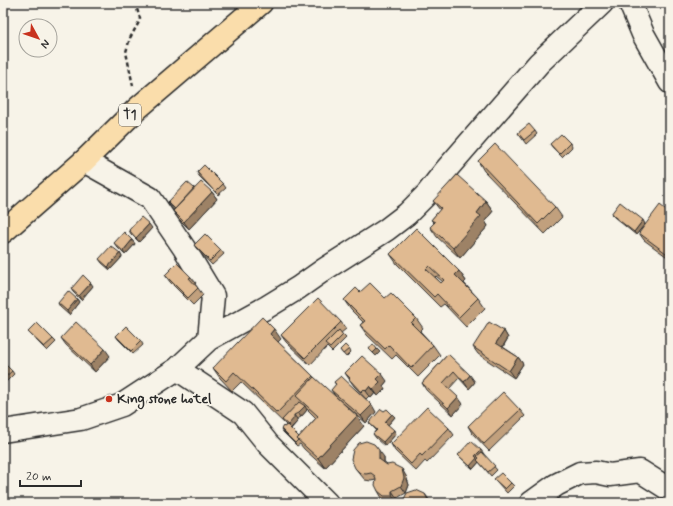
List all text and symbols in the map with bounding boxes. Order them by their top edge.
north arrow [18,18,58,58]
text: N [37,36,53,51]
road number: T1 [119,104,141,126]
place label: King stone hotel [117,390,212,410]
marker: King stone hotel [104,394,114,404]
scale bar [20,462,81,488]
text: 20 m [26,469,52,485]

